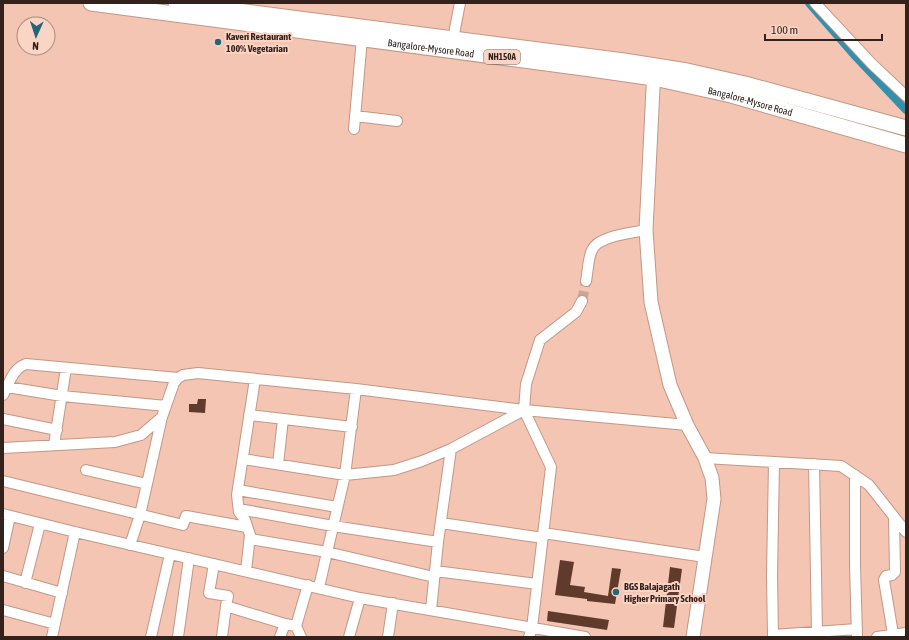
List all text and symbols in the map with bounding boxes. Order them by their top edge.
north arrow [16,16,56,56]
scale bar [765,16,882,42]
text: 100 m [771,23,798,37]
place label: Kaveri Restaurant 100% Vegetarian [226,31,291,54]
marker: Kaveri Restaurant 100% Vegetarian [213,37,223,47]
street label: Bangalore-Mysore Road [387,37,475,60]
text: N [32,40,39,52]
road number: NH150A [484,50,520,64]
street label: Bangalore-Mysore Road [707,85,794,118]
place label: BGS Balajagath Higher Primary School [624,581,706,604]
marker: BGS Balajagath Higher Primary School [611,587,621,597]

